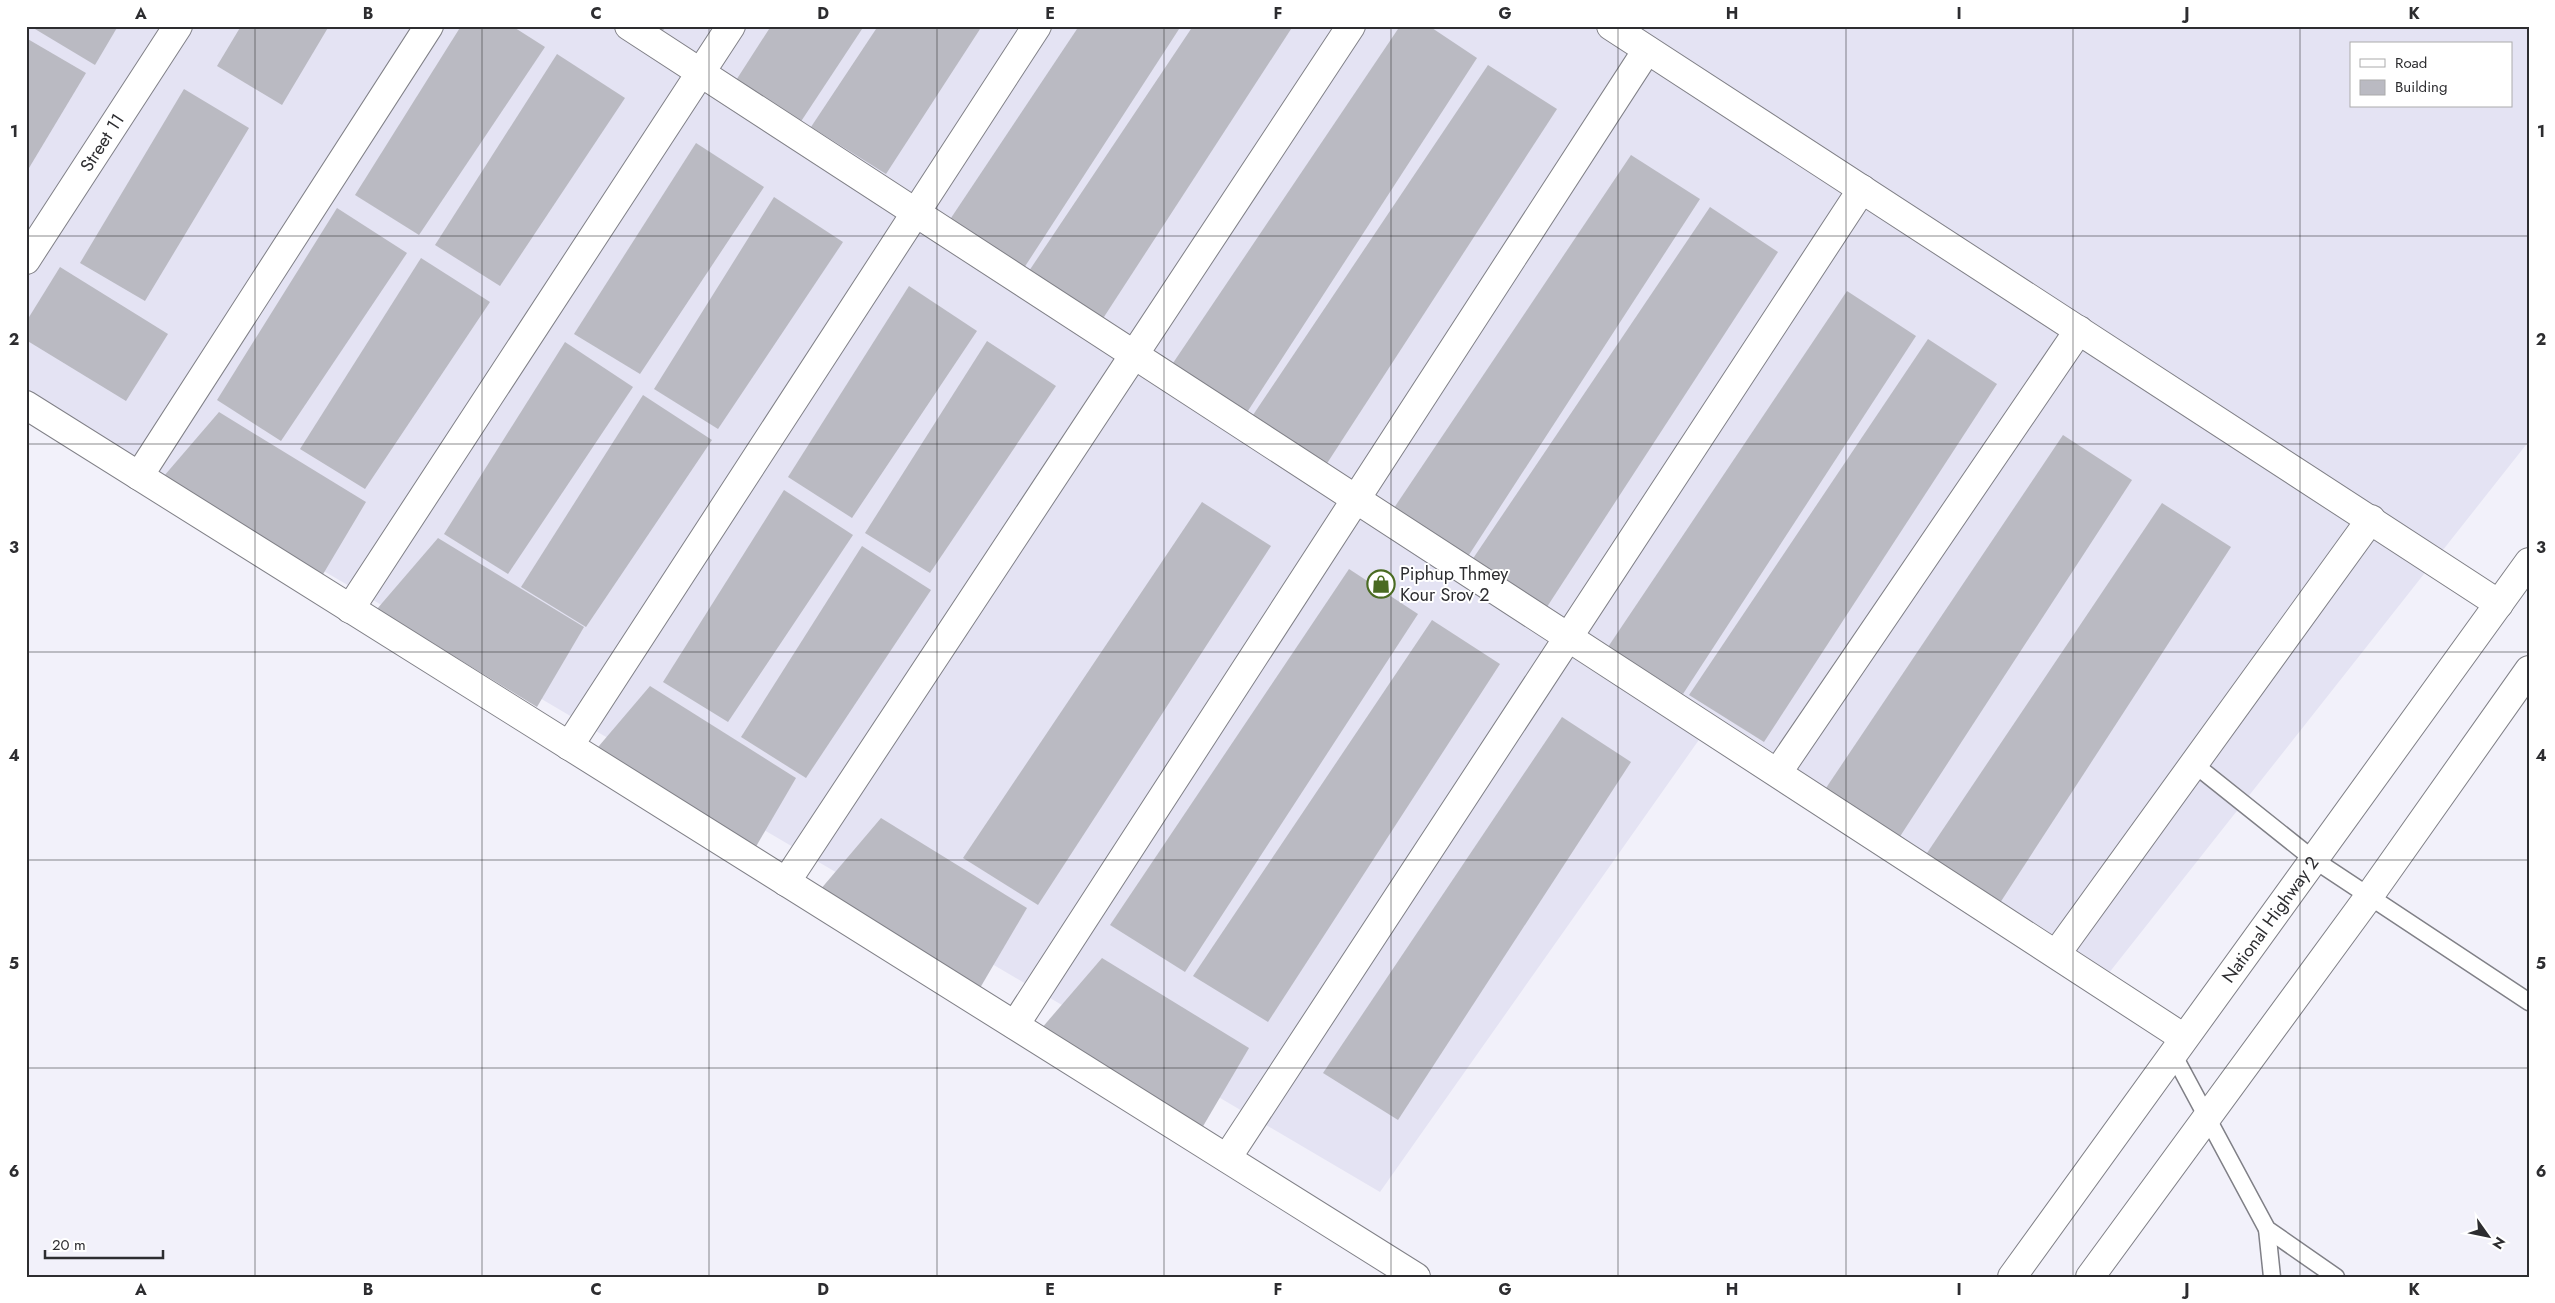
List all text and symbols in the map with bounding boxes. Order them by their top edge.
text: A [134,2,147,25]
text: B [363,2,373,25]
text: C [590,2,602,25]
text: D [817,2,829,25]
text: E [1045,2,1055,25]
text: F [1274,2,1282,25]
text: G [1498,2,1512,25]
text: H [1726,2,1738,25]
text: I [1956,2,1962,25]
text: J [2181,2,2190,25]
text: K [2408,2,2420,25]
legend [2350,42,2512,108]
text: Road [2395,52,2427,74]
text: Building [2395,76,2447,98]
street label: Street 11 [74,108,131,177]
text: 1 [10,120,18,143]
text: 1 [2537,120,2545,143]
text: 2 [9,328,19,351]
text: 2 [2536,328,2546,351]
text: 3 [9,536,19,559]
text: 3 [2536,536,2546,559]
place label: Piphup Thmey Kour Srov 2 [1400,561,1508,608]
shop icon: Piphup Thmey Kour Srov 2 [1366,569,1396,599]
text: 4 [8,744,20,767]
text: 4 [2535,744,2547,767]
street label: National Highway 2 [2216,851,2325,988]
text: 5 [9,952,19,975]
text: 5 [2536,952,2546,975]
text: 6 [9,1160,19,1183]
text: 6 [2536,1160,2546,1183]
north arrow [2462,1210,2512,1260]
scale bar [45,1228,162,1260]
text: N [2487,1233,2510,1253]
text: 20 m [52,1234,86,1256]
text: A [134,1278,147,1301]
text: B [363,1278,373,1301]
text: C [590,1278,602,1301]
text: D [817,1278,829,1301]
text: E [1045,1278,1055,1301]
text: F [1274,1278,1282,1301]
text: G [1498,1278,1512,1301]
text: H [1726,1278,1738,1301]
text: I [1956,1278,1962,1301]
text: J [2181,1278,2190,1301]
text: K [2408,1278,2420,1301]

